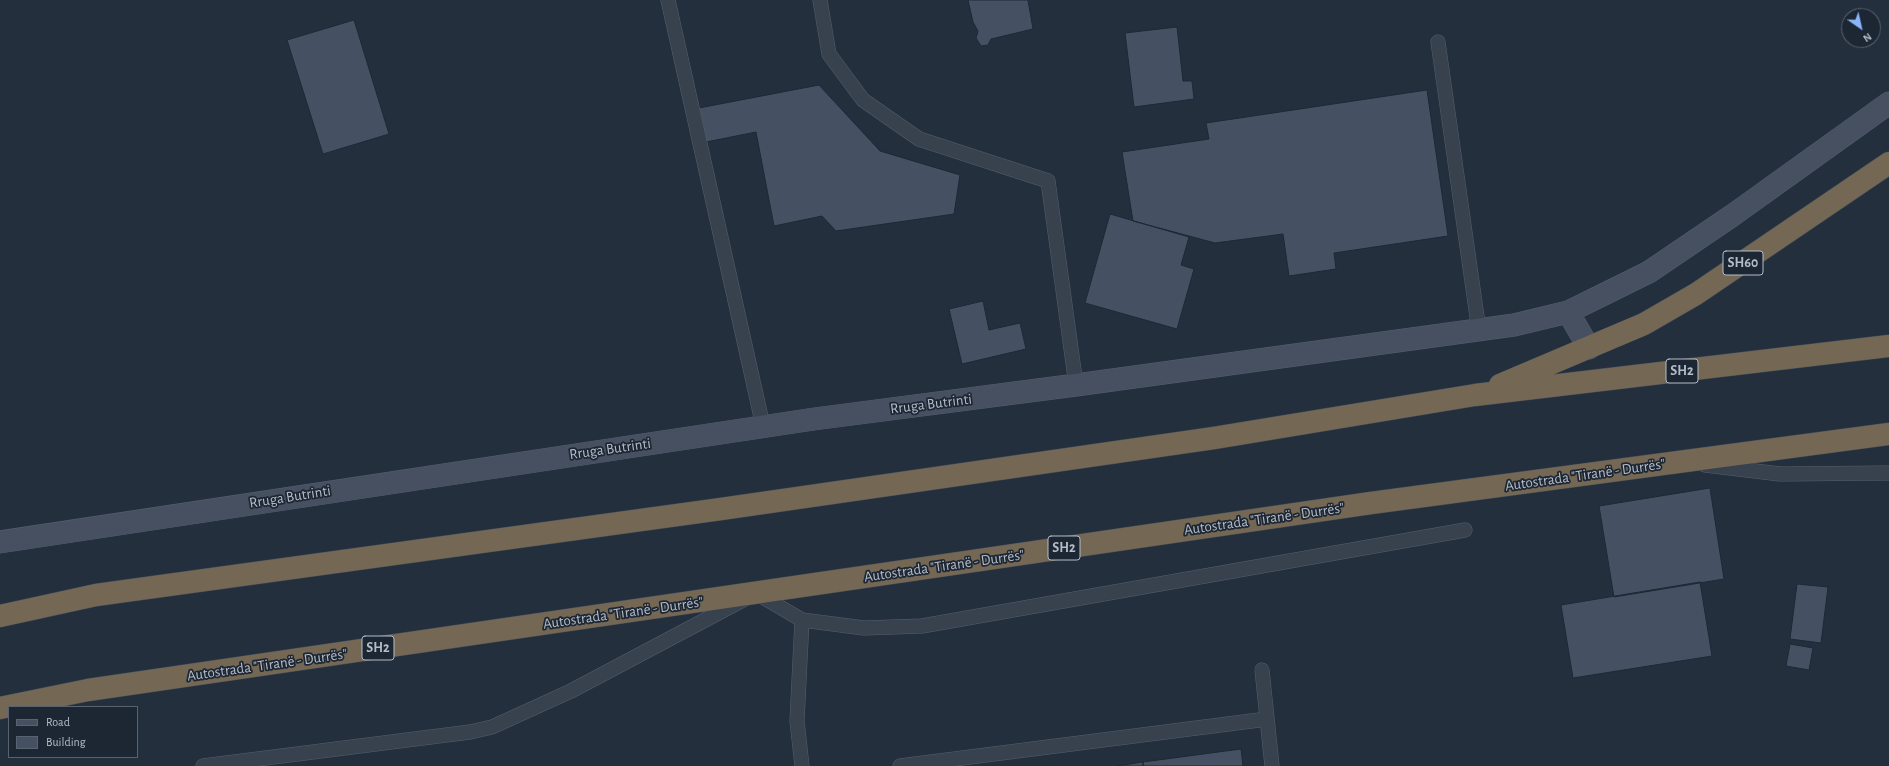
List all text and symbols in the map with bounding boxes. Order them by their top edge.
north arrow [1841,8,1881,48]
text: N [1861,31,1874,44]
road number: SH60 [1723,251,1763,275]
road number: SH2 [1666,359,1698,383]
street label: Rruga Butrinti [889,390,973,418]
street label: Rruga Butrinti [568,434,652,464]
street label: Autostrada "Tiranë - Durrës" [1504,455,1666,495]
street label: Rruga Butrinti [248,482,332,512]
street label: Autostrada "Tiranë - Durrës" [1183,499,1345,539]
road number: SH2 [1048,536,1080,560]
street label: Autostrada "Tiranë - Durrës" [863,546,1025,586]
street label: Autostrada "Tiranë - Durrës" [542,593,704,633]
road number: SH2 [362,636,394,660]
street label: Autostrada "Tiranë - Durrës" [186,645,348,685]
legend [8,706,138,758]
text: Road [46,716,70,728]
text: Building [46,736,86,748]

